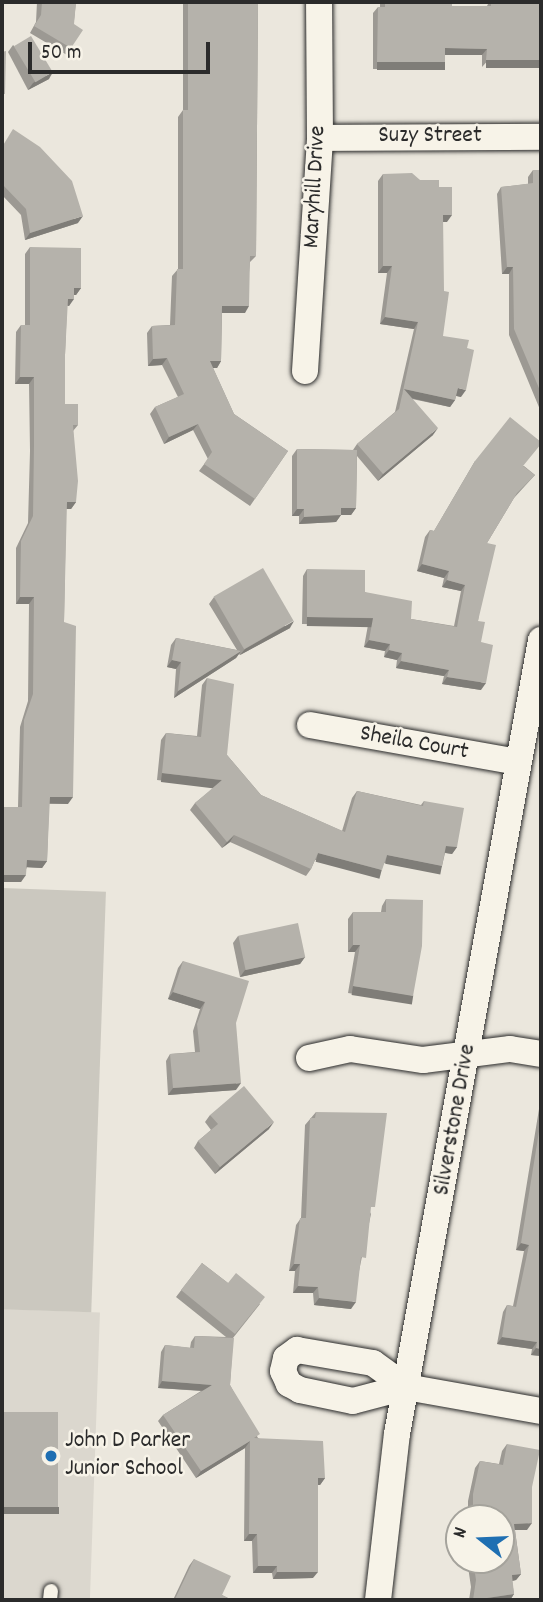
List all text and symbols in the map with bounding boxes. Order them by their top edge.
scale bar [32,28,214,72]
text: 50 m [41,39,81,69]
street label: Suzy Street [378,123,482,151]
street label: Maryhill Drive [298,125,334,249]
street label: Sheila Court [358,720,470,768]
street label: Silverstone Drive [429,1042,483,1198]
place label: John D Parker Junior School [65,1428,190,1484]
marker: John D Parker Junior School [43,1448,59,1464]
north arrow [445,1504,515,1574]
text: N [447,1524,476,1542]

